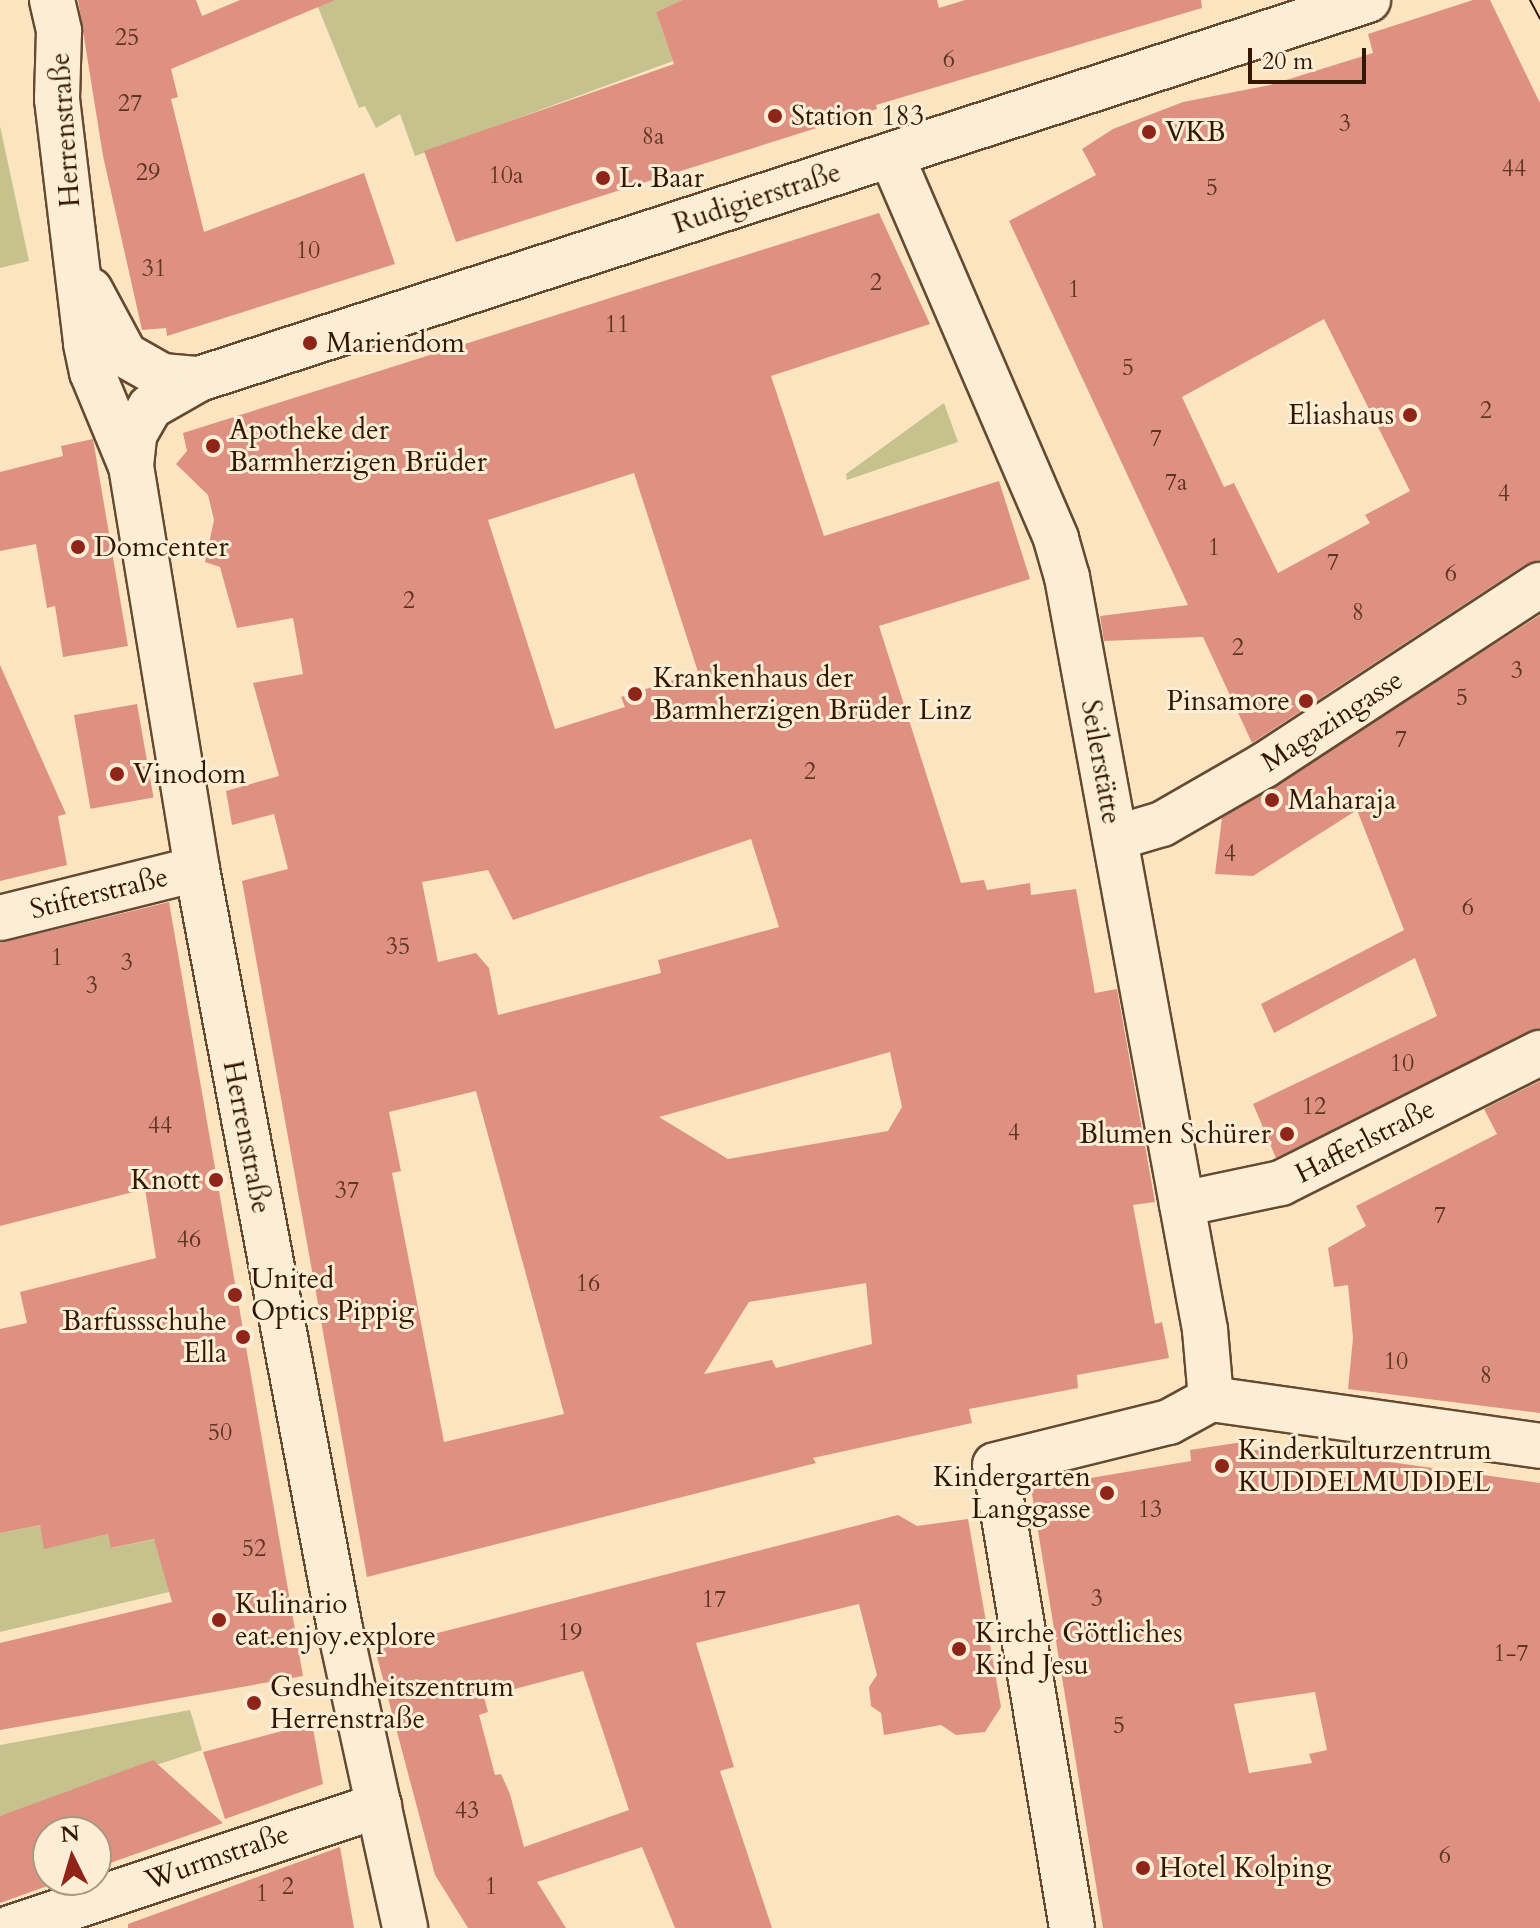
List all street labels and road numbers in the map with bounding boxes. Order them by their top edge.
street label: Herrenstraße [43,51,87,209]
street label: Rudigierstraße [669,155,845,241]
street label: Magazingasse [1255,663,1409,779]
street label: Seilerstätte [1074,697,1128,827]
street label: Stifterstraße [27,860,171,926]
street label: Herrenstraße [216,1058,278,1216]
street label: Hafferlstraße [1290,1091,1440,1191]
street label: Wurmstraße [141,1817,293,1897]

